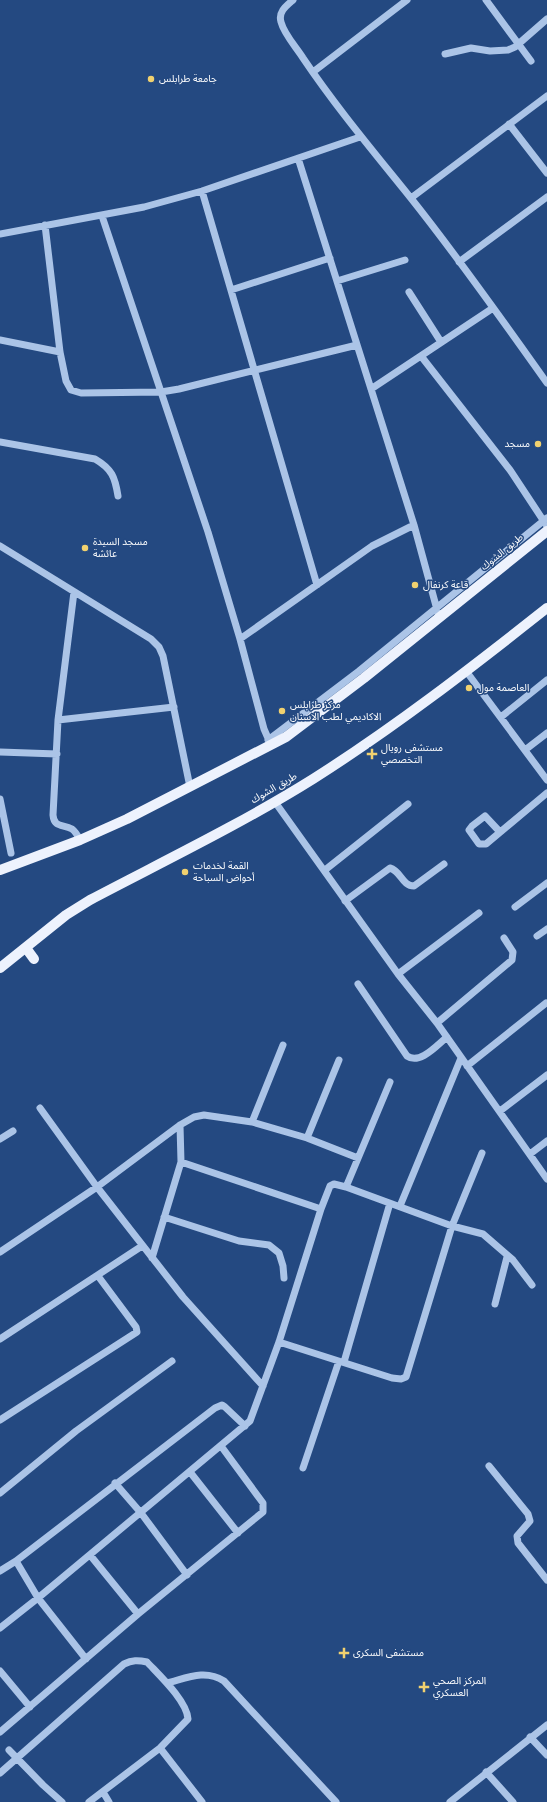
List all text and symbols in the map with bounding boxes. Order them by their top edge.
place label: جامعة طرابلس [159,73,217,85]
marker: جامعة طرابلس [146,74,156,84]
place label: مسجد [505,438,530,450]
marker: مسجد [533,439,543,449]
street label: طريق الشوك [478,531,526,573]
place label: مسجد السيدة عائشة [93,536,148,560]
marker: مسجد السيدة عائشة [80,543,90,553]
place label: قاعة كرنفال [423,579,469,591]
marker: قاعة كرنفال [410,580,420,590]
place label: العاصمة مول [477,682,529,694]
marker: العاصمة مول [464,683,474,693]
place label: مركز طرابلس الاكاديمي لطب الاسنان [290,699,381,724]
marker: مركز طرابلس الاكاديمي لطب الاسنان [277,706,287,716]
place label: مستشفى رويال التخصصي [381,742,443,767]
marker: مستشفى رويال التخصصي [366,748,378,760]
street label: طريق الشوك [249,770,299,806]
place label: القمة لخدمات أحواض السباحة [193,860,255,884]
marker: القمة لخدمات أحواض السباحة [180,867,190,877]
marker: مستشفى السكرى [338,1647,350,1659]
place label: مستشفى السكرى [353,1647,424,1659]
place label: المركز الصحي العسكري [433,1675,486,1700]
marker: المركز الصحي العسكري [418,1681,430,1693]

